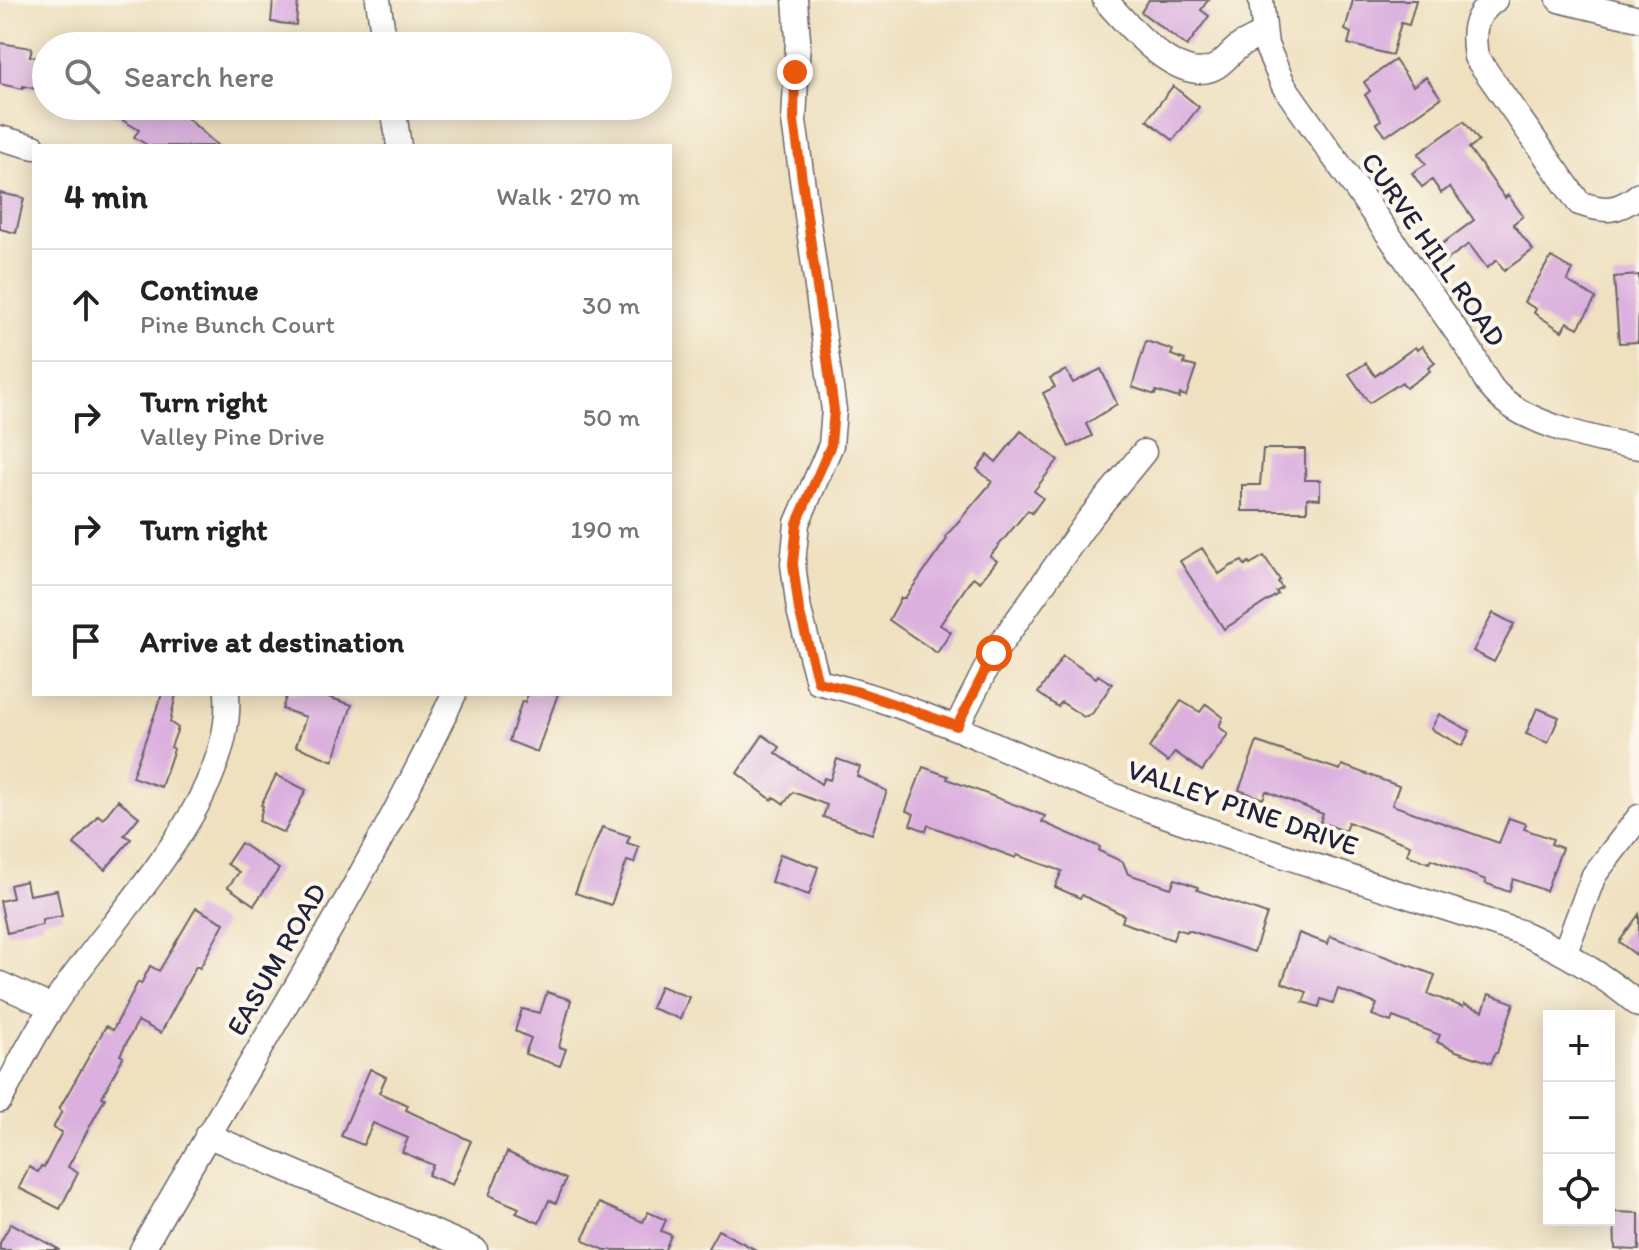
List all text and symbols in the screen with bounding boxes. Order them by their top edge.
search box [32,32,672,120]
icon: search [60,54,104,98]
route end [777,54,813,90]
text: Search here [124,58,274,95]
street label: CURVE HILL ROAD [1354,145,1514,353]
text: 4 min [64,176,148,217]
text: Walk · 270 m [496,180,640,212]
text: Continue [140,271,259,308]
icon: ahead [64,283,108,327]
text: 30 m [582,289,640,321]
text: Pine Bunch Court [140,308,335,340]
text: Turn right [140,383,268,420]
icon: right [64,395,108,439]
text: 50 m [583,401,640,433]
text: Valley Pine Drive [140,420,325,452]
icon: right [64,507,108,551]
text: Turn right [140,511,268,548]
text: 190 m [571,513,640,545]
icon: arrive [64,619,108,663]
text: Arrive at destination [140,623,404,660]
route start [976,635,1012,671]
street label: VALLEY PINE DRIVE [1123,752,1363,862]
street label: EASUM ROAD [219,877,333,1041]
map controls [1543,1010,1615,1226]
button: + [1543,1010,1615,1082]
button: − [1543,1082,1615,1154]
button: locate [1543,1154,1615,1226]

